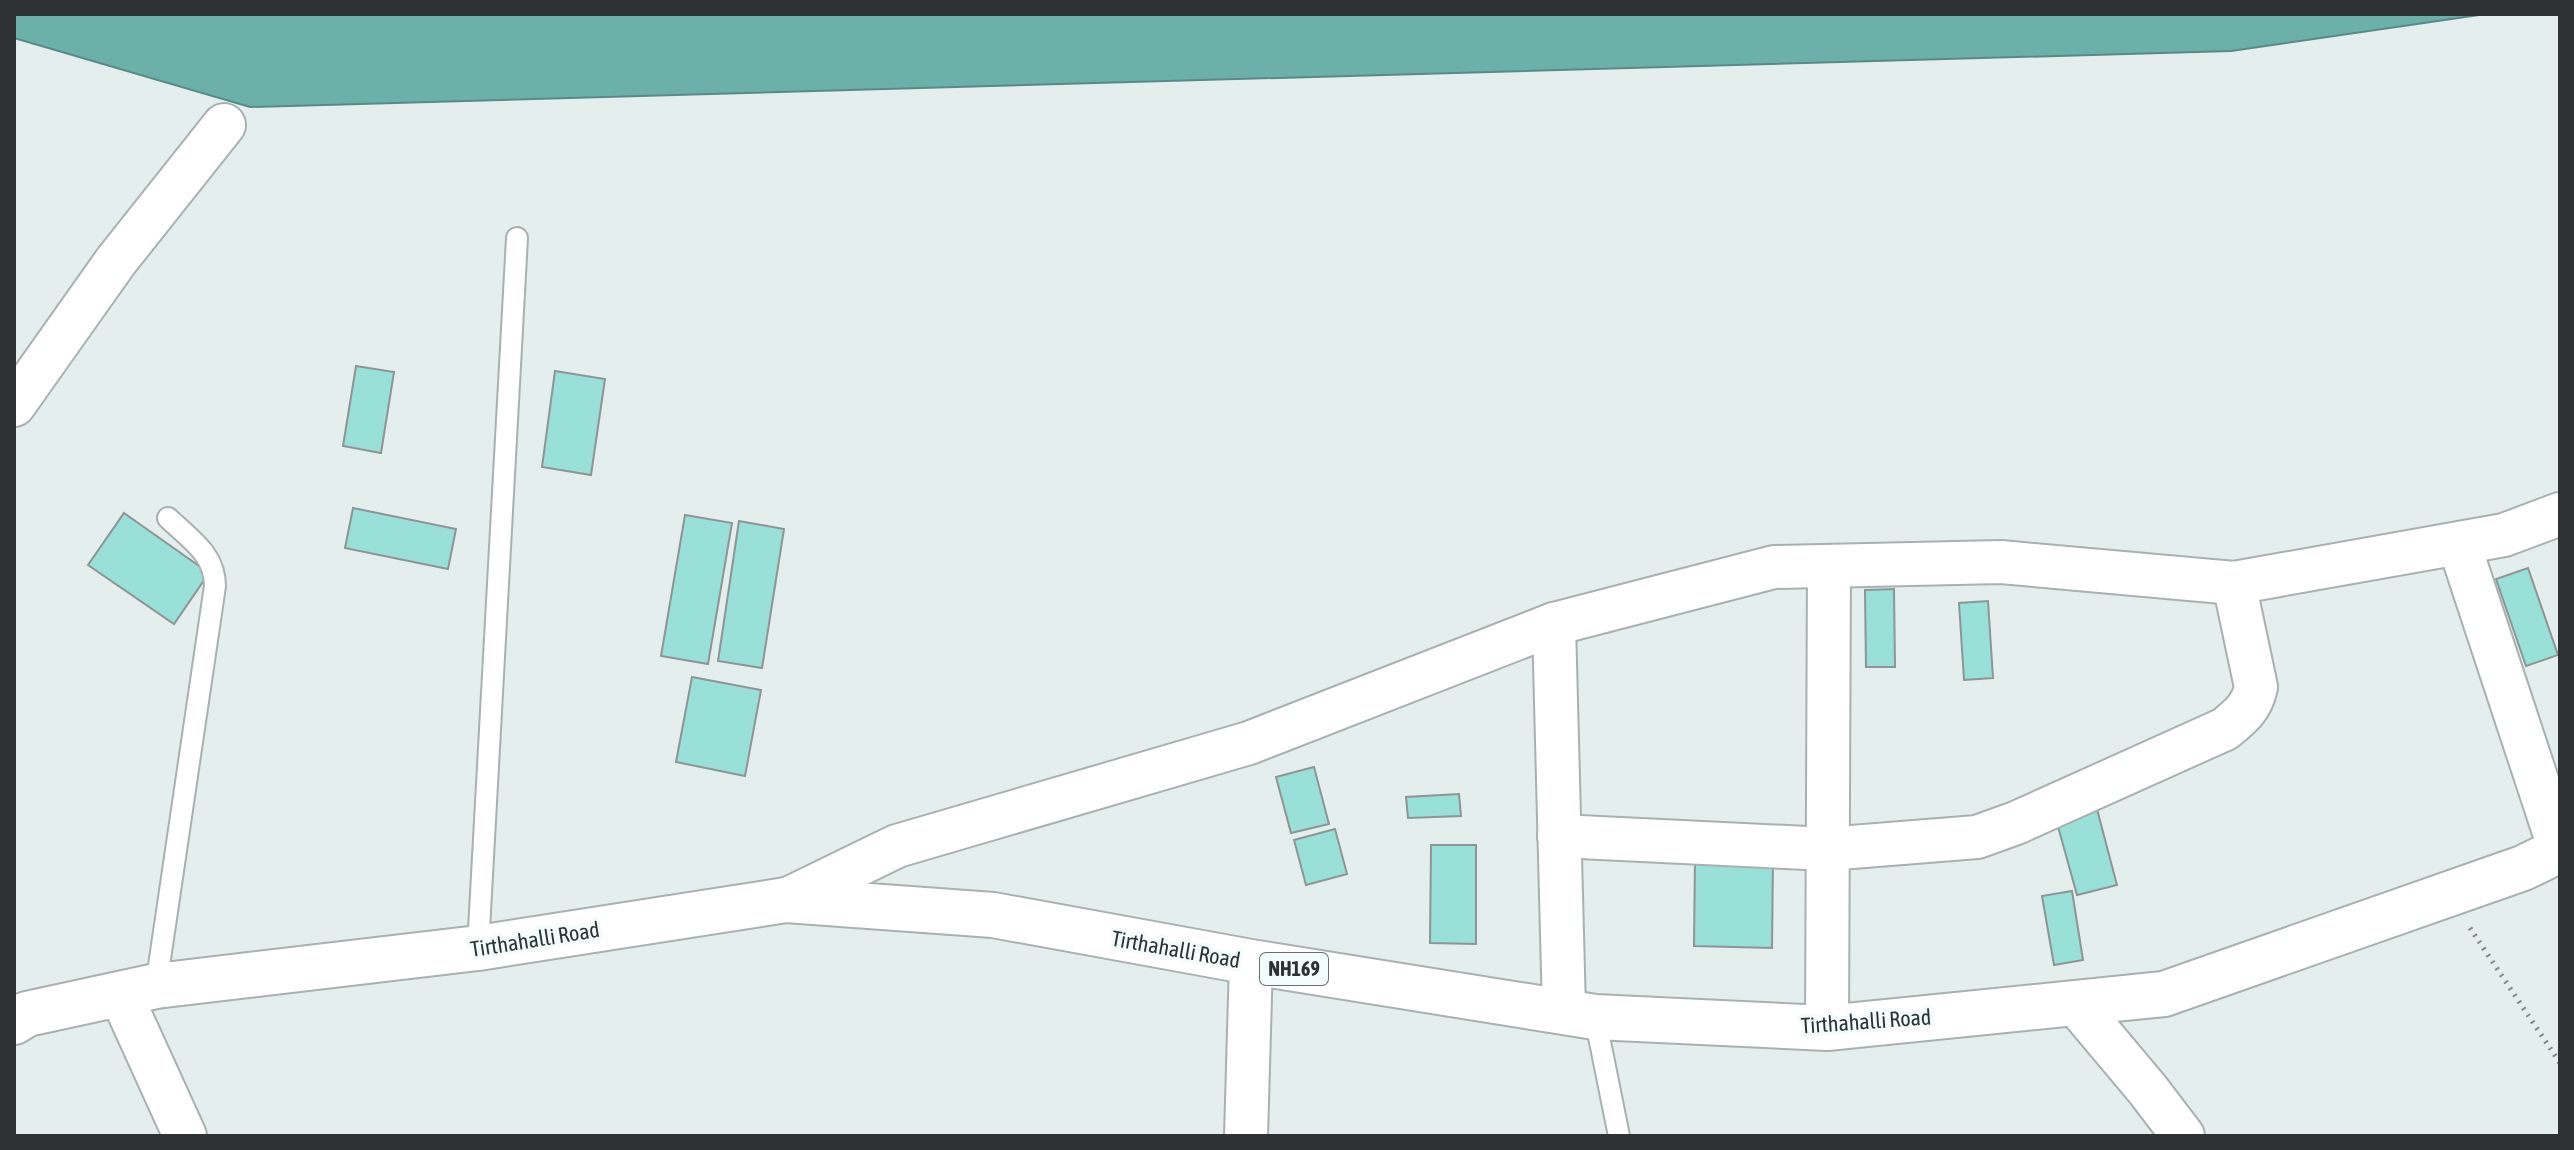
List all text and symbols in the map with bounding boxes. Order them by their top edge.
street label: Tirthahalli Road [469,916,601,962]
street label: Tirthahalli Road [1110,925,1242,973]
road number: NH169 [1260,953,1328,985]
street label: Tirthahalli Road [1800,1003,1932,1039]

